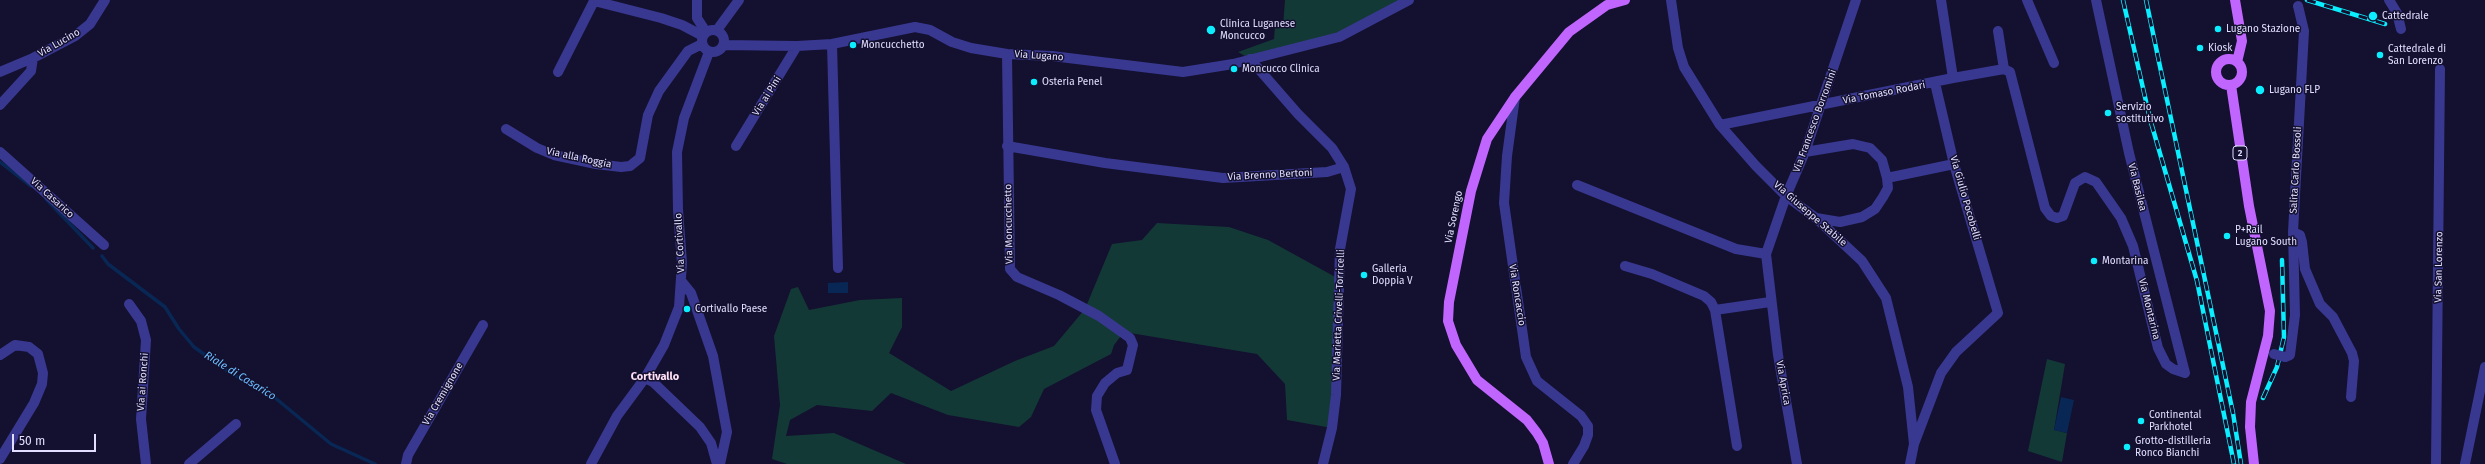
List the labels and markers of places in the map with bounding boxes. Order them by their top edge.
marker: Cattedrale [2367,10,2379,22]
place label: Cattedrale [2382,10,2429,22]
place label: Clinica Luganese Moncucco [1220,18,1295,42]
place label: Lugano Stazione [2226,23,2300,35]
marker: Clinica Luganese Moncucco [1205,24,1217,36]
marker: Lugano Stazione [2213,24,2223,34]
place label: Moncucchetto [861,39,925,51]
marker: Moncucchetto [848,40,858,50]
place label: Kiosk [2208,42,2232,54]
marker: Kiosk [2195,43,2205,53]
place label: Cattedrale di San Lorenzo [2388,43,2446,66]
marker: Cattedrale di San Lorenzo [2375,50,2385,60]
place label: Moncucco Clinica [1242,63,1320,75]
marker: Moncucco Clinica [1229,64,1239,74]
place label: Osteria Penel [1042,76,1102,88]
marker: Osteria Penel [1029,77,1039,87]
marker: Lugano FLP [2254,84,2266,96]
place label: Lugano FLP [2269,84,2320,96]
place label: Servizio sostitutivo [2116,101,2164,124]
marker: Servizio sostitutivo [2103,108,2113,118]
place label: P+Rail Lugano South [2235,224,2297,248]
marker: P+Rail Lugano South [2222,231,2232,241]
place label: Montarina [2102,255,2148,267]
marker: Montarina [2089,256,2099,266]
place label: Galleria Doppia V [1372,263,1413,286]
marker: Galleria Doppia V [1359,270,1369,280]
place label: Cortivallo Paese [695,303,767,315]
marker: Cortivallo Paese [682,304,692,314]
place label: Continental Parkhotel [2149,409,2202,432]
marker: Continental Parkhotel [2136,416,2146,426]
place label: Grotto-distilleria Ronco Bianchi [2135,435,2211,458]
marker: Grotto-distilleria Ronco Bianchi [2122,442,2132,452]

